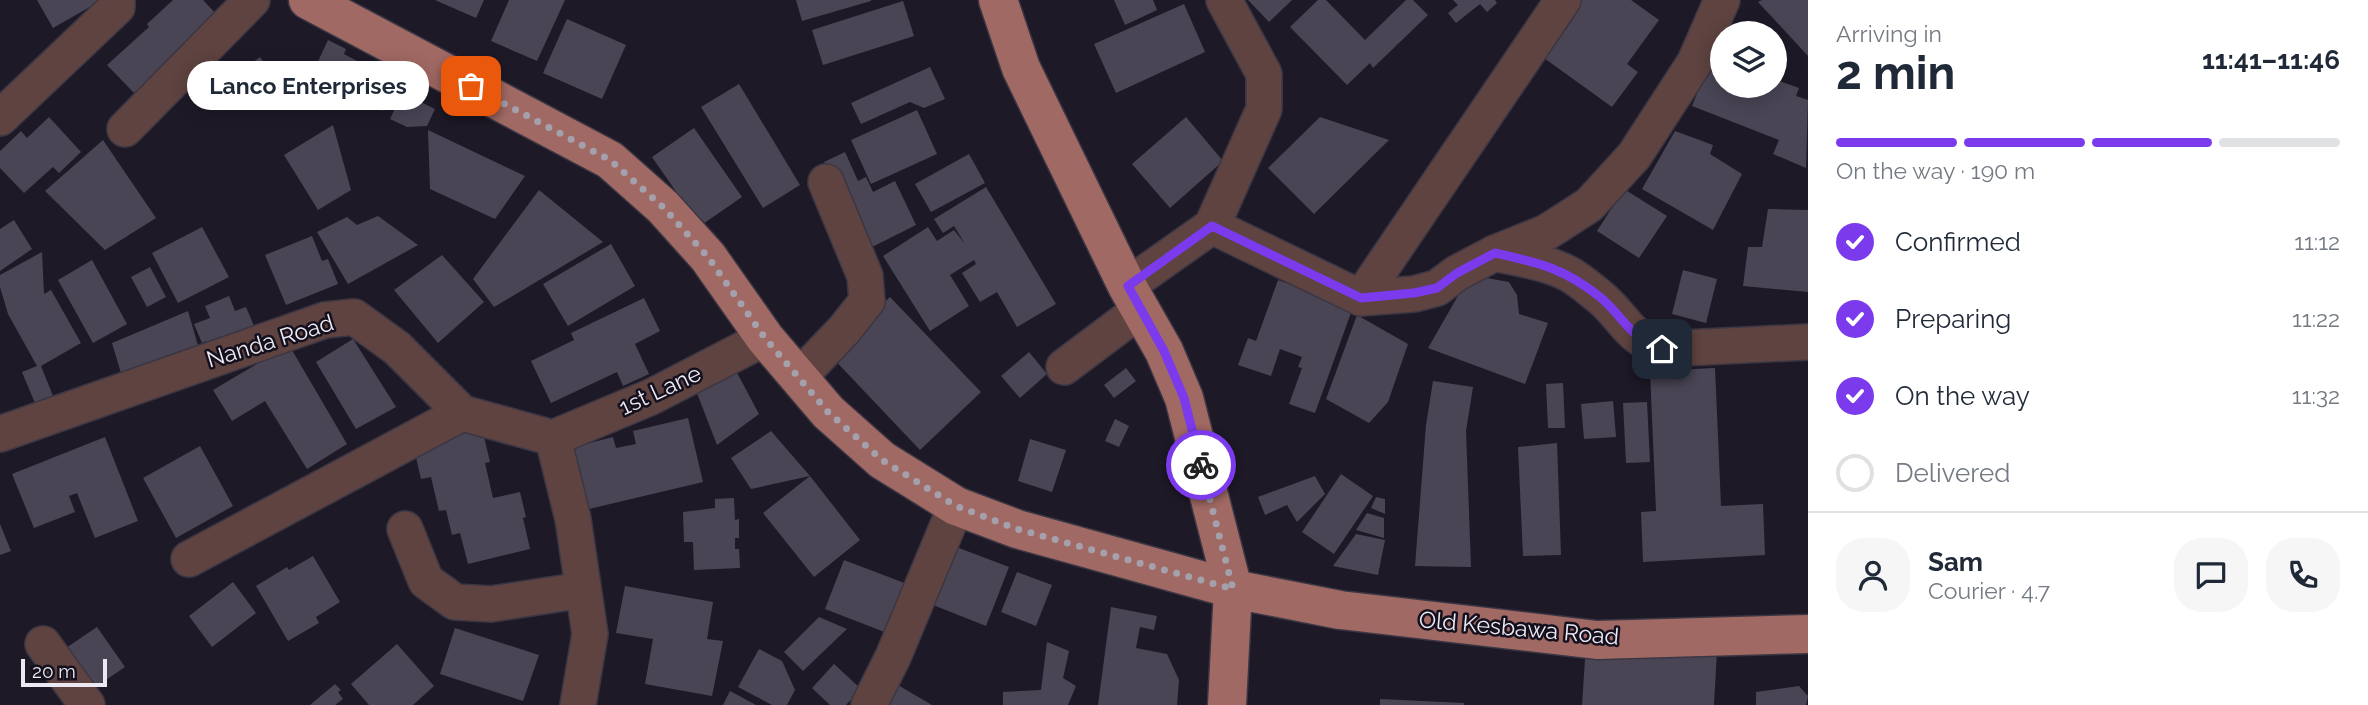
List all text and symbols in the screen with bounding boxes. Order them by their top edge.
text: Arriving in [1836,20,1942,47]
map controls [1710,21,1787,98]
button: layers [1710,21,1787,98]
text: 11:41–11:46 [2202,45,2340,75]
text: 2 min [1836,46,1955,100]
pin [441,56,501,116]
callout: Lanco Enterprises [188,62,429,110]
icon: bag [452,67,490,105]
text: Lanco Enterprises [209,72,407,99]
text: On the way · 190 m [1836,157,2035,184]
icon: check [1836,223,1874,261]
text: Confirmed [1895,227,2021,257]
text: 11:12 [2294,228,2340,255]
icon: check [1836,300,1874,338]
text: Preparing [1895,304,2011,334]
text: 11:22 [2292,305,2340,332]
street label: Nanda Road [203,308,337,373]
pin [1632,319,1692,379]
icon: home [1643,330,1681,368]
street label: 1st Lane [614,359,705,420]
icon: check [1836,377,1874,415]
text: On the way [1895,381,2030,411]
text: 11:32 [2292,382,2340,409]
courier [1166,430,1236,500]
icon: bike [1182,446,1220,484]
text: Delivered [1895,458,2010,488]
button: person [1836,538,1910,612]
button: chat [2174,538,2248,612]
button: phone [2266,538,2340,612]
text: Sam [1928,547,1983,577]
text: Courier · 4.7 [1928,577,2050,604]
street label: Old Kesbawa Road [1418,605,1620,650]
scale bar [21,656,107,688]
text: 20 m [32,660,76,682]

